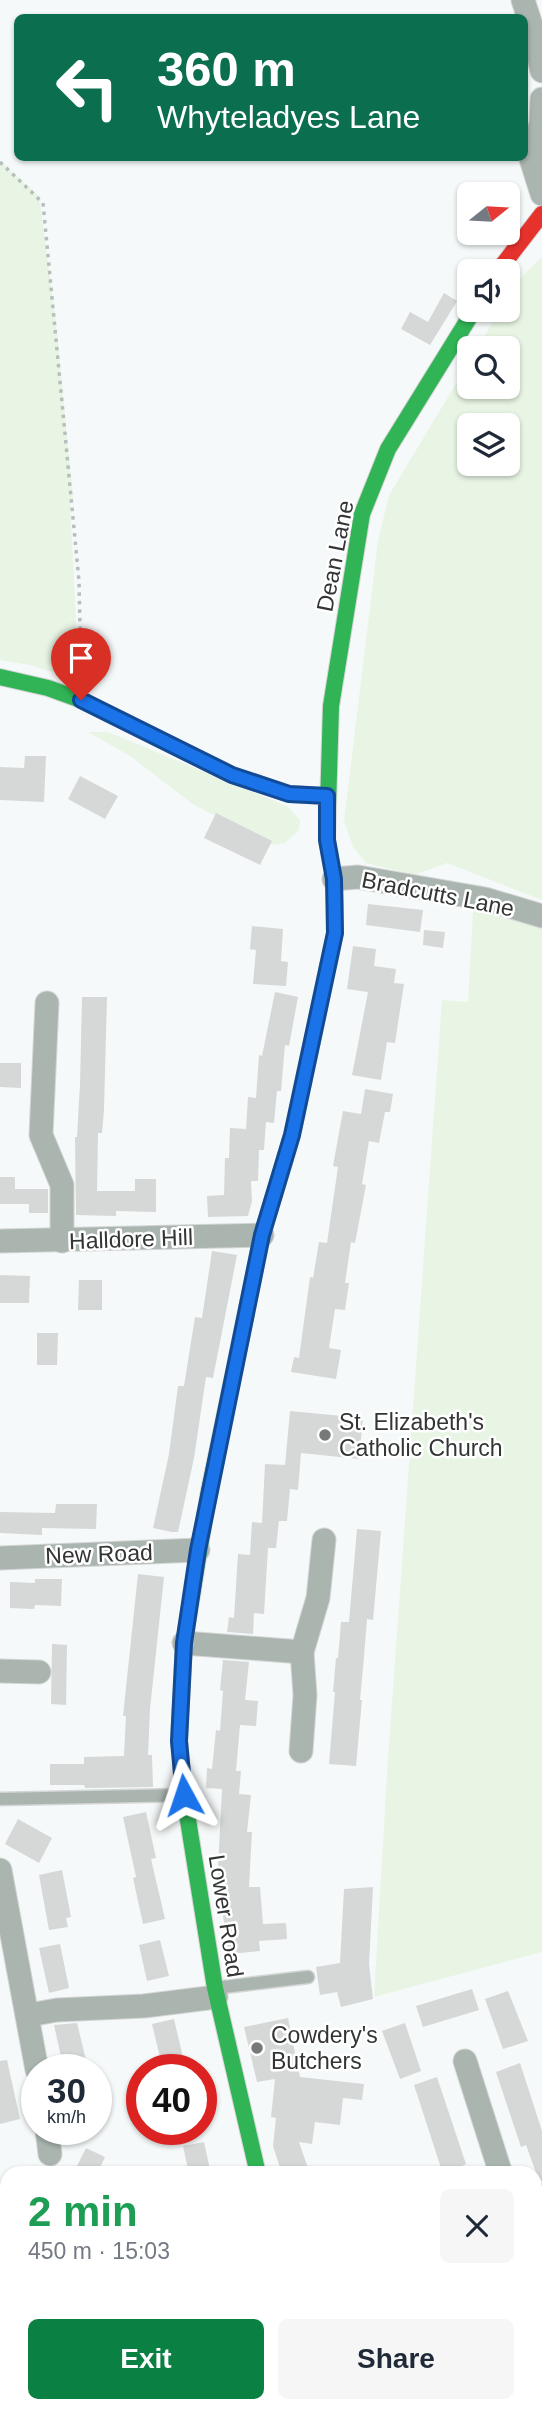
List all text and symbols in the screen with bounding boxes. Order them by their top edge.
icon: left [42,42,133,133]
text: 360 m [157,42,296,96]
text: Whyteladyes Lane [157,99,420,135]
north arrow [457,182,520,245]
map controls [457,182,520,476]
button: sound [457,259,520,322]
button: search [457,336,520,399]
button: layers [457,413,520,476]
street label: Dean Lane [312,498,358,614]
pin [51,628,111,700]
icon: arrive [62,639,100,677]
street label: Bradcutts Lane [360,866,516,922]
street label: Halldore Hill [69,1224,193,1254]
place label: St. Elizabeth's Catholic Church [339,1409,503,1461]
marker: St. Elizabeth's Catholic Church [317,1427,333,1443]
street label: New Road [45,1539,153,1569]
position arrow [147,1758,221,1832]
street label: Lower Road [203,1853,249,1979]
place label: Cowdery's Butchers [271,2022,378,2074]
marker: Cowdery's Butchers [249,2040,265,2056]
speed limit sign: 40 [126,2054,217,2145]
text: 30 [47,2071,86,2110]
text: km/h [47,2107,86,2127]
text: 2 min [28,2188,138,2235]
button: close [440,2189,514,2263]
text: 450 m · 15:03 [28,2238,170,2264]
button: Exit [28,2319,264,2399]
button: Share [278,2319,514,2399]

